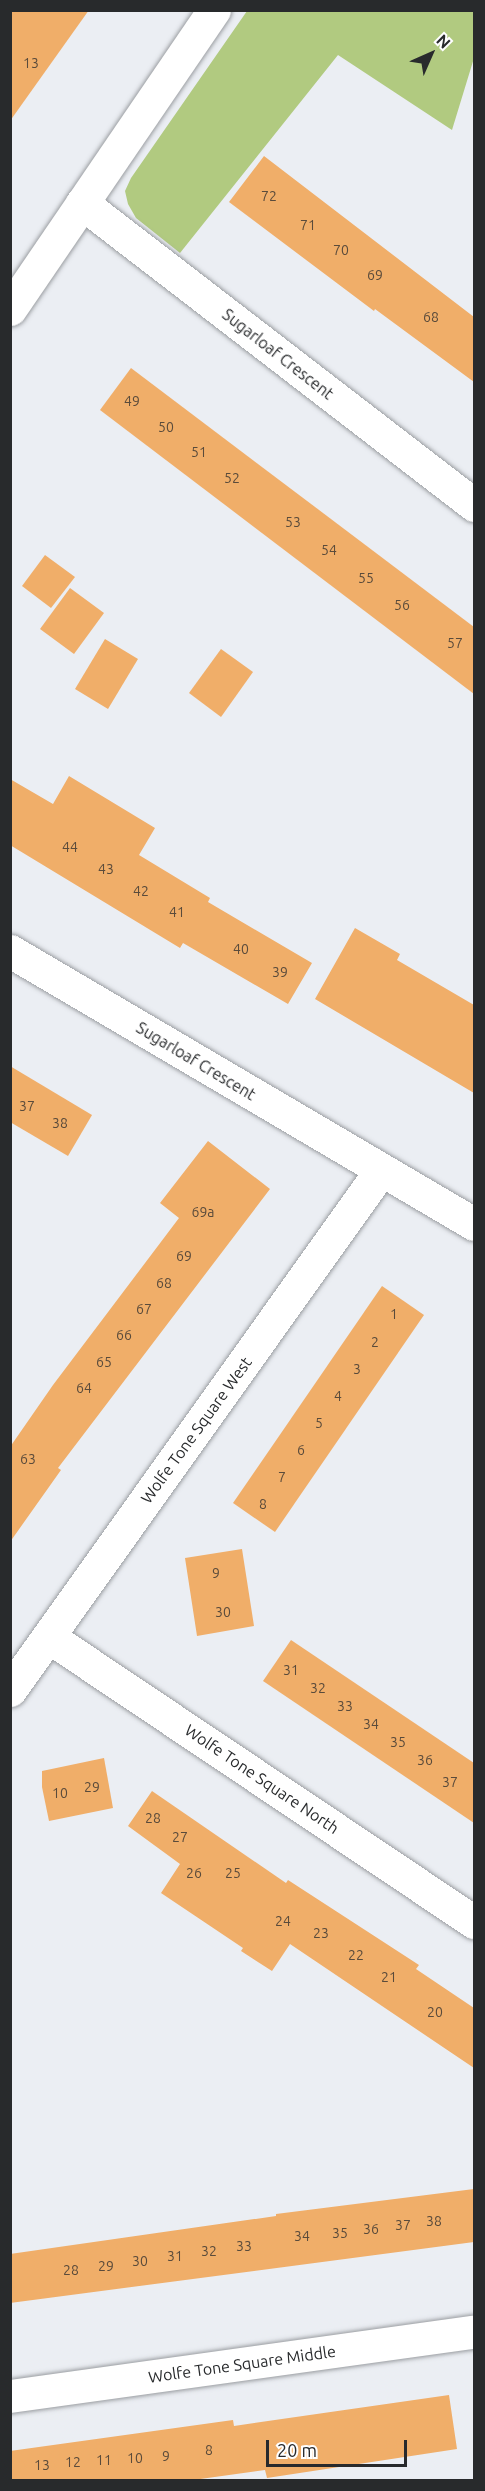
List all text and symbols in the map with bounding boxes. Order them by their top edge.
north arrow [401,24,461,84]
text: N [433,31,454,52]
house number: 13 [23,55,39,71]
house number: 72 [261,188,277,204]
house number: 71 [300,217,316,233]
house number: 70 [333,242,349,258]
house number: 69 [367,267,383,283]
street label: Sugarloaf Crescent [219,305,337,403]
house number: 68 [423,309,439,325]
house number: 49 [124,393,140,409]
house number: 50 [158,419,174,435]
house number: 51 [191,444,207,460]
house number: 52 [224,470,240,486]
house number: 53 [285,514,301,530]
house number: 54 [321,542,337,558]
house number: 55 [358,570,374,586]
house number: 56 [394,597,410,613]
house number: 57 [447,635,463,651]
house number: 44 [62,839,78,855]
house number: 43 [98,861,114,877]
house number: 42 [133,883,149,899]
house number: 41 [169,904,185,920]
house number: 40 [233,941,249,957]
house number: 39 [272,964,288,980]
street label: Sugarloaf Crescent [133,1018,259,1104]
house number: 37 [19,1098,35,1114]
house number: 38 [52,1115,68,1131]
house number: 69a [192,1204,214,1220]
house number: 69 [176,1248,192,1264]
house number: 68 [156,1275,172,1291]
house number: 67 [136,1301,152,1317]
house number: 1 [390,1306,398,1322]
house number: 66 [116,1327,132,1343]
house number: 2 [371,1334,379,1350]
street label: Wolfe Tone Square West [136,1353,256,1507]
house number: 65 [96,1354,112,1370]
house number: 3 [353,1361,361,1377]
house number: 64 [76,1380,92,1396]
house number: 4 [334,1388,342,1404]
house number: 5 [315,1415,323,1431]
house number: 6 [297,1442,305,1458]
house number: 63 [20,1451,36,1467]
house number: 7 [278,1469,286,1485]
house number: 8 [259,1496,267,1512]
house number: 9 [212,1565,220,1581]
house number: 30 [215,1604,231,1620]
house number: 31 [283,1662,299,1678]
house number: 32 [310,1680,326,1696]
house number: 33 [337,1698,353,1714]
house number: 34 [363,1716,379,1732]
street label: Wolfe Tone Square North [181,1720,343,1838]
house number: 35 [390,1734,406,1750]
house number: 36 [417,1752,433,1768]
house number: 37 [442,1774,458,1790]
house number: 29 [84,1779,100,1795]
house number: 10 [52,1785,68,1801]
house number: 28 [145,1810,161,1826]
house number: 27 [172,1829,188,1845]
house number: 26 [186,1865,202,1881]
house number: 25 [225,1865,241,1881]
house number: 24 [275,1913,291,1929]
house number: 23 [313,1925,329,1941]
house number: 22 [348,1947,364,1963]
house number: 21 [381,1969,397,1985]
house number: 20 [427,2004,443,2020]
house number: 38 [426,2213,442,2229]
house number: 37 [395,2217,411,2233]
house number: 36 [363,2221,379,2237]
house number: 35 [332,2225,348,2241]
house number: 34 [294,2228,310,2244]
house number: 33 [236,2238,252,2254]
house number: 32 [201,2243,217,2259]
house number: 31 [167,2248,183,2264]
house number: 30 [132,2253,148,2269]
house number: 29 [98,2258,114,2274]
house number: 28 [63,2262,79,2278]
street label: Wolfe Tone Square Middle [147,2341,337,2387]
scale bar [269,2428,410,2466]
text: 20 m [277,2440,317,2460]
house number: 8 [205,2442,213,2458]
house number: 9 [162,2448,170,2464]
house number: 10 [127,2450,143,2466]
house number: 11 [96,2452,112,2468]
house number: 12 [65,2454,81,2470]
house number: 13 [34,2457,50,2473]

